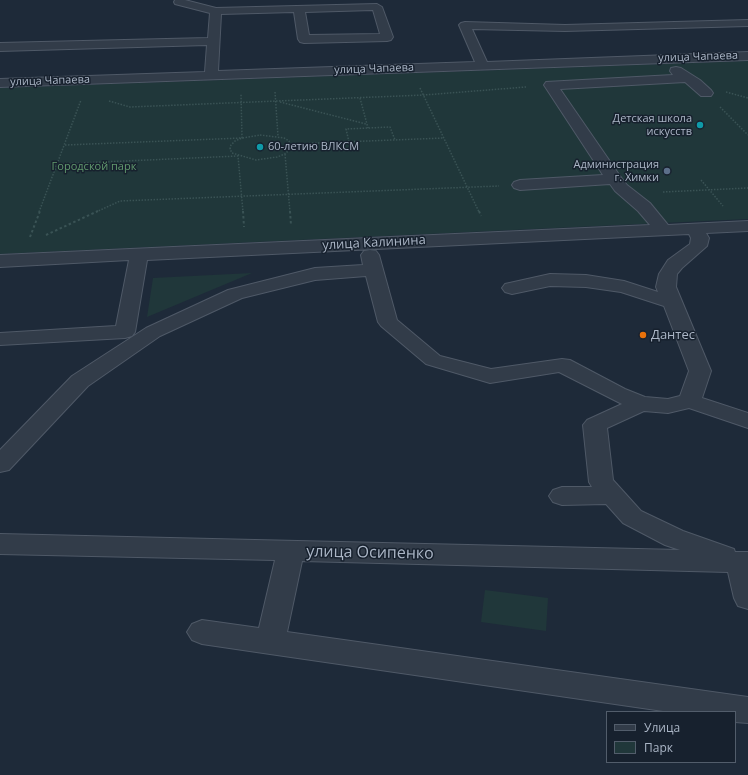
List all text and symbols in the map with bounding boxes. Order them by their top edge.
street label: улица Чапаева [658,49,738,65]
street label: улица Чапаева [334,61,414,77]
street label: улица Чапаева [10,73,90,89]
place label: Детская школа искусств [613,112,692,138]
marker: Детская школа искусств [695,120,705,130]
place label: 60-летию ВЛКСМ [268,140,359,154]
marker: 60-летию ВЛКСМ [255,142,265,152]
place label: Администрация г. Химки [573,158,659,184]
park label: Городской парк [52,160,136,174]
marker: Администрация г. Химки [662,166,672,176]
street label: улица Калинина [322,232,426,254]
place label: Дантес [651,327,695,343]
marker: Дантес [638,330,648,340]
street label: улица Осипенко [306,542,434,564]
legend [606,711,736,763]
text: Улица [644,719,680,736]
text: Парк [644,739,673,756]

